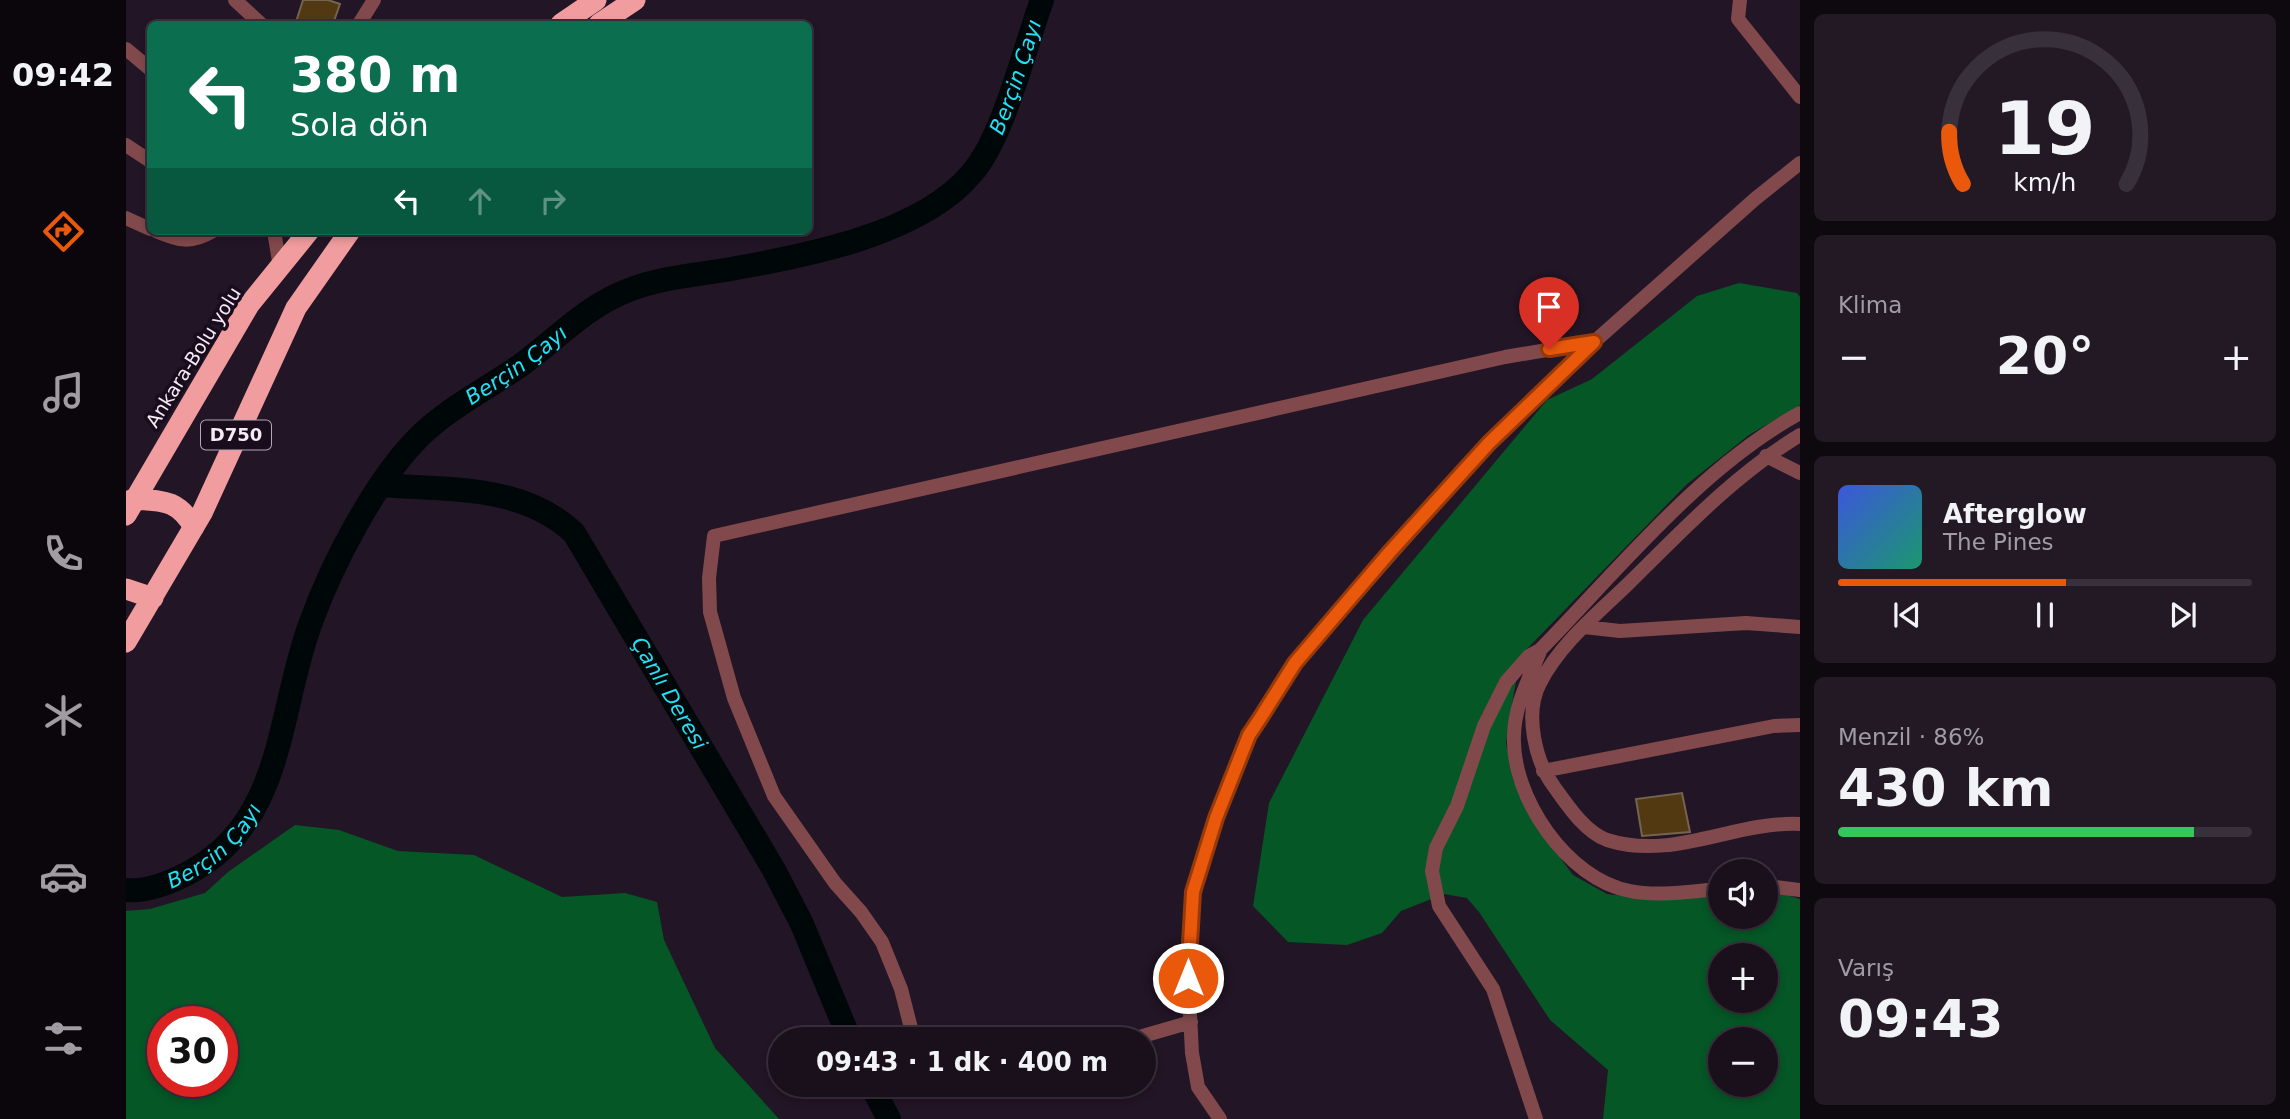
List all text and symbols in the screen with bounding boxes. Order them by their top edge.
water label: Berçin Çayı [985,17,1046,138]
text: 380 m [290,47,460,104]
icon: left [175,49,266,140]
text: 09:42 [12,56,114,94]
text: 19 [1994,86,2096,171]
text: Sola dön [290,106,429,144]
text: km/h [2013,167,2077,196]
icon: left [388,182,426,220]
icon: ahead [461,182,499,220]
icon: right [534,182,572,220]
icon: directions [39,207,88,256]
pin [1519,277,1579,349]
street label: Ankara-Bolu yolu [141,283,245,431]
icon: arrive [1530,288,1568,326]
text: Klima [1838,292,1902,318]
water label: Berçin Çayı [461,321,572,410]
text: 20° [1996,326,2094,386]
text: − [1838,335,1870,379]
text: + [2220,335,2252,379]
icon: music [39,368,88,417]
road number: D750 [201,421,271,450]
text: Afterglow [1943,499,2087,529]
icon: phone [39,529,88,578]
text: The Pines [1943,529,2054,555]
icon: previous [1888,596,1926,634]
icon: pause [2026,596,2064,634]
icon: next [2164,596,2202,634]
water label: Çanlı Deresi [627,633,712,754]
icon: climate [39,691,88,740]
text: Menzil · 86% [1838,724,1984,750]
text: 430 km [1838,758,2053,818]
water label: Berçin Çayı [163,799,266,893]
icon: car [39,852,88,901]
map controls [1708,859,1778,1097]
button: sound [1708,859,1778,929]
position arrow [1151,941,1225,1015]
button: + [1708,943,1778,1013]
text: Varış [1838,955,1894,981]
text: 09:43 [1838,989,2004,1049]
speed limit sign: 30 [147,1006,238,1097]
icon: filters [39,1014,88,1063]
button: − [1708,1027,1778,1097]
text: 09:43 · 1 dk · 400 m [816,1047,1108,1077]

